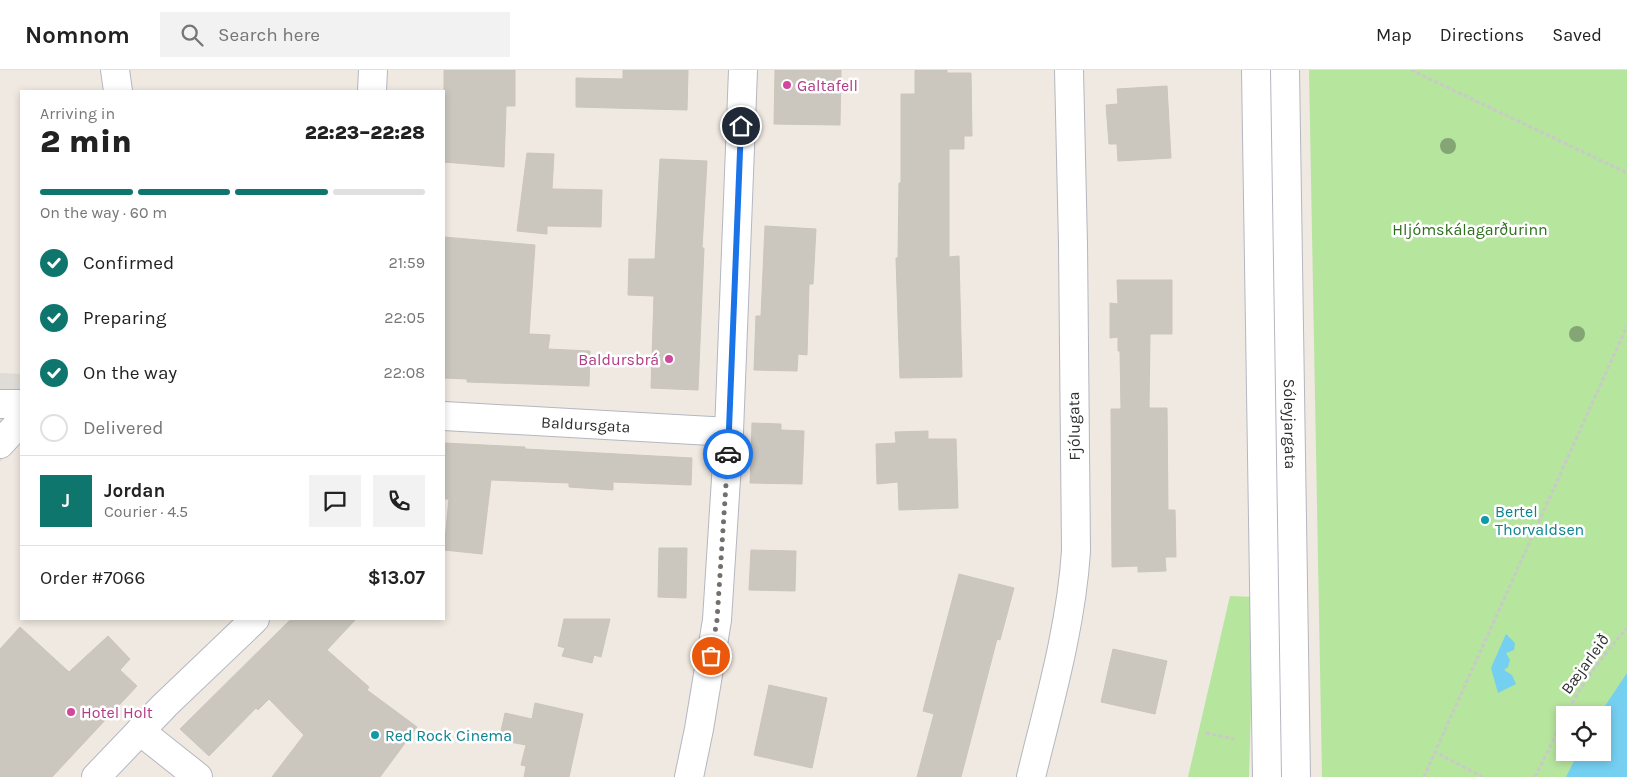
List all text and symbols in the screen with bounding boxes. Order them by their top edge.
search box [160,12,510,57]
text: Nomnom [25,21,130,49]
icon: search [178,21,206,49]
text: Search here [218,24,320,46]
text: Map [1376,24,1412,46]
text: Directions [1440,24,1524,46]
text: Saved [1552,24,1602,46]
place label: Galtafell [797,76,858,95]
marker: Galtafell [781,79,793,91]
text: Arriving in [40,104,115,123]
pin [720,105,762,147]
icon: home [727,112,755,140]
text: 22:23–22:28 [305,122,425,144]
text: 2 min [40,123,132,160]
text: On the way · 60 m [40,203,167,222]
park label: Hljómskálagarðurinn [1392,220,1548,239]
icon: check [40,249,68,277]
text: Confirmed [83,252,174,274]
text: 21:59 [388,253,425,272]
icon: check [40,304,68,332]
text: Preparing [83,307,166,329]
text: 22:05 [384,308,425,327]
place label: Baldursbrá [578,350,659,369]
marker: Baldursbrá [663,353,675,365]
icon: check [40,359,68,387]
text: On the way [83,362,177,384]
text: 22:08 [383,363,425,382]
street label: Sóleyjargata [1280,378,1301,469]
street label: Fjólugata [1064,391,1084,461]
street label: Baldursgata [541,412,631,436]
text: Delivered [83,417,163,439]
courier [703,429,753,479]
icon: car [714,440,742,468]
button: chat [309,475,361,527]
button: phone [373,475,425,527]
text: Jordan [104,480,165,502]
text: J [62,490,70,512]
text: Courier · 4.5 [104,502,188,521]
place label: Bertel Thorvaldsen [1495,502,1584,539]
marker: Bertel Thorvaldsen [1479,514,1491,526]
text: Order #7066 [40,567,145,589]
text: $13.07 [368,567,425,589]
street label: Bæjarleið [1557,630,1613,698]
pin [690,635,732,677]
icon: bag [697,642,725,670]
place label: Hotel Holt [81,703,153,722]
marker: Hotel Holt [65,706,77,718]
map controls [1556,706,1611,761]
button: locate [1556,706,1611,761]
place label: Red Rock Cinema [385,726,512,745]
marker: Red Rock Cinema [369,729,381,741]

